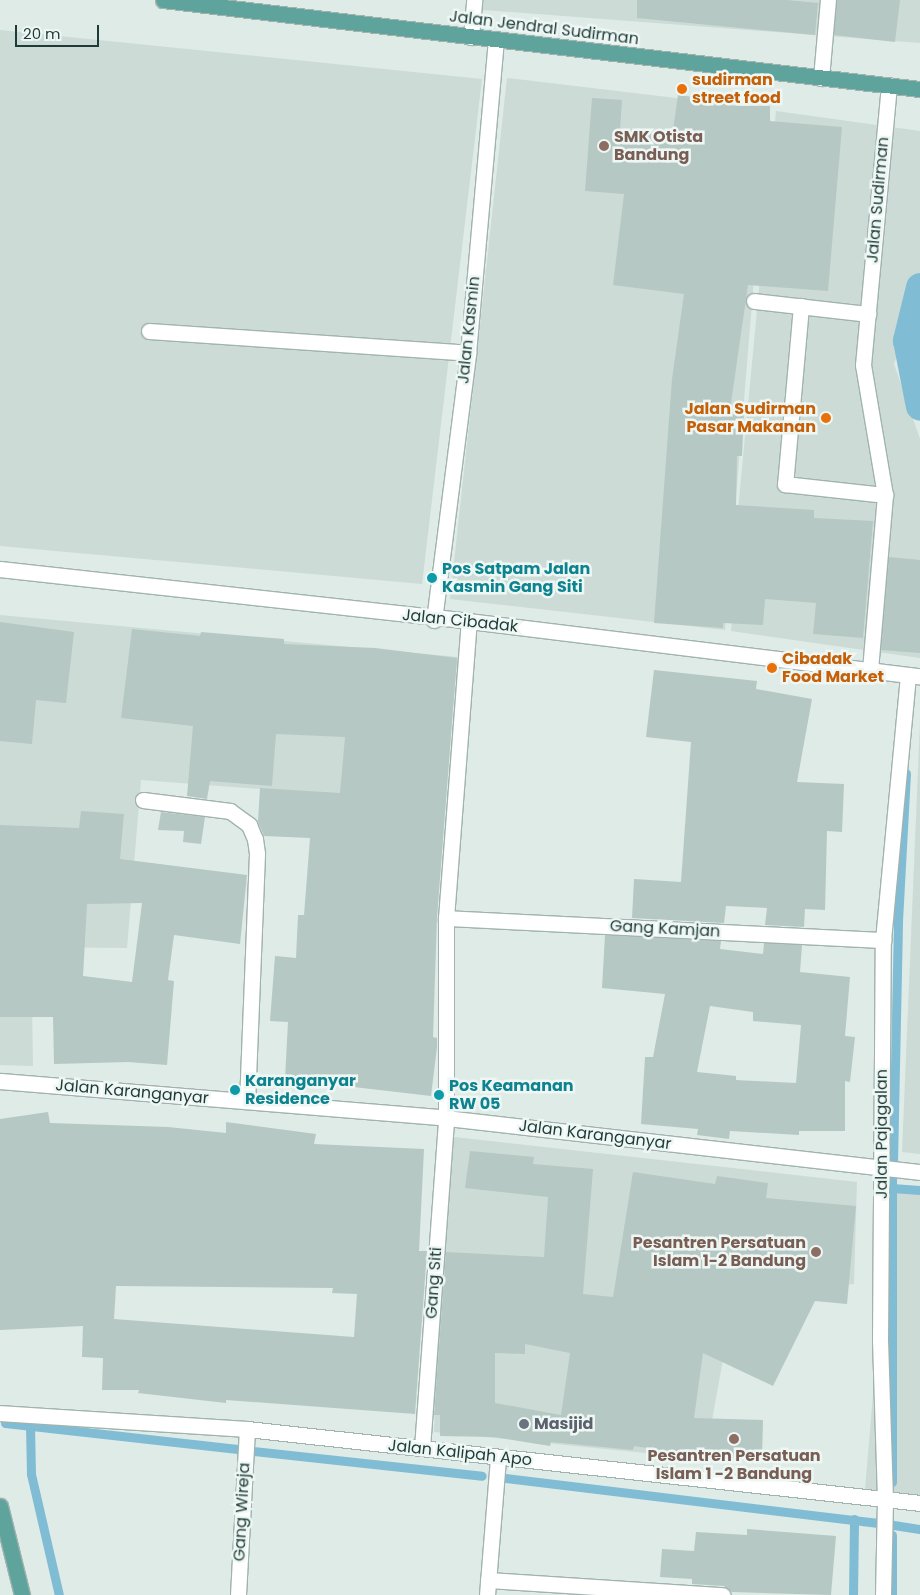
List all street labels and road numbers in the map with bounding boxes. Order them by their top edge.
street label: Jalan Jendral Sudirman [448,7,640,49]
street label: Jalan Sudirman [863,136,893,264]
street label: Jalan Kasmin [454,275,484,385]
street label: Jalan Cibadak [401,605,519,637]
street label: Gang Kamjan [609,917,721,941]
street label: Jalan Pajagalan [872,1069,892,1199]
street label: Jalan Karanganyar [55,1076,209,1108]
street label: Jalan Karanganyar [518,1116,672,1154]
street label: Gang Siti [422,1247,446,1319]
street label: Jalan Kalipah Apo [387,1436,533,1470]
street label: Gang Wireja [230,1462,254,1562]

